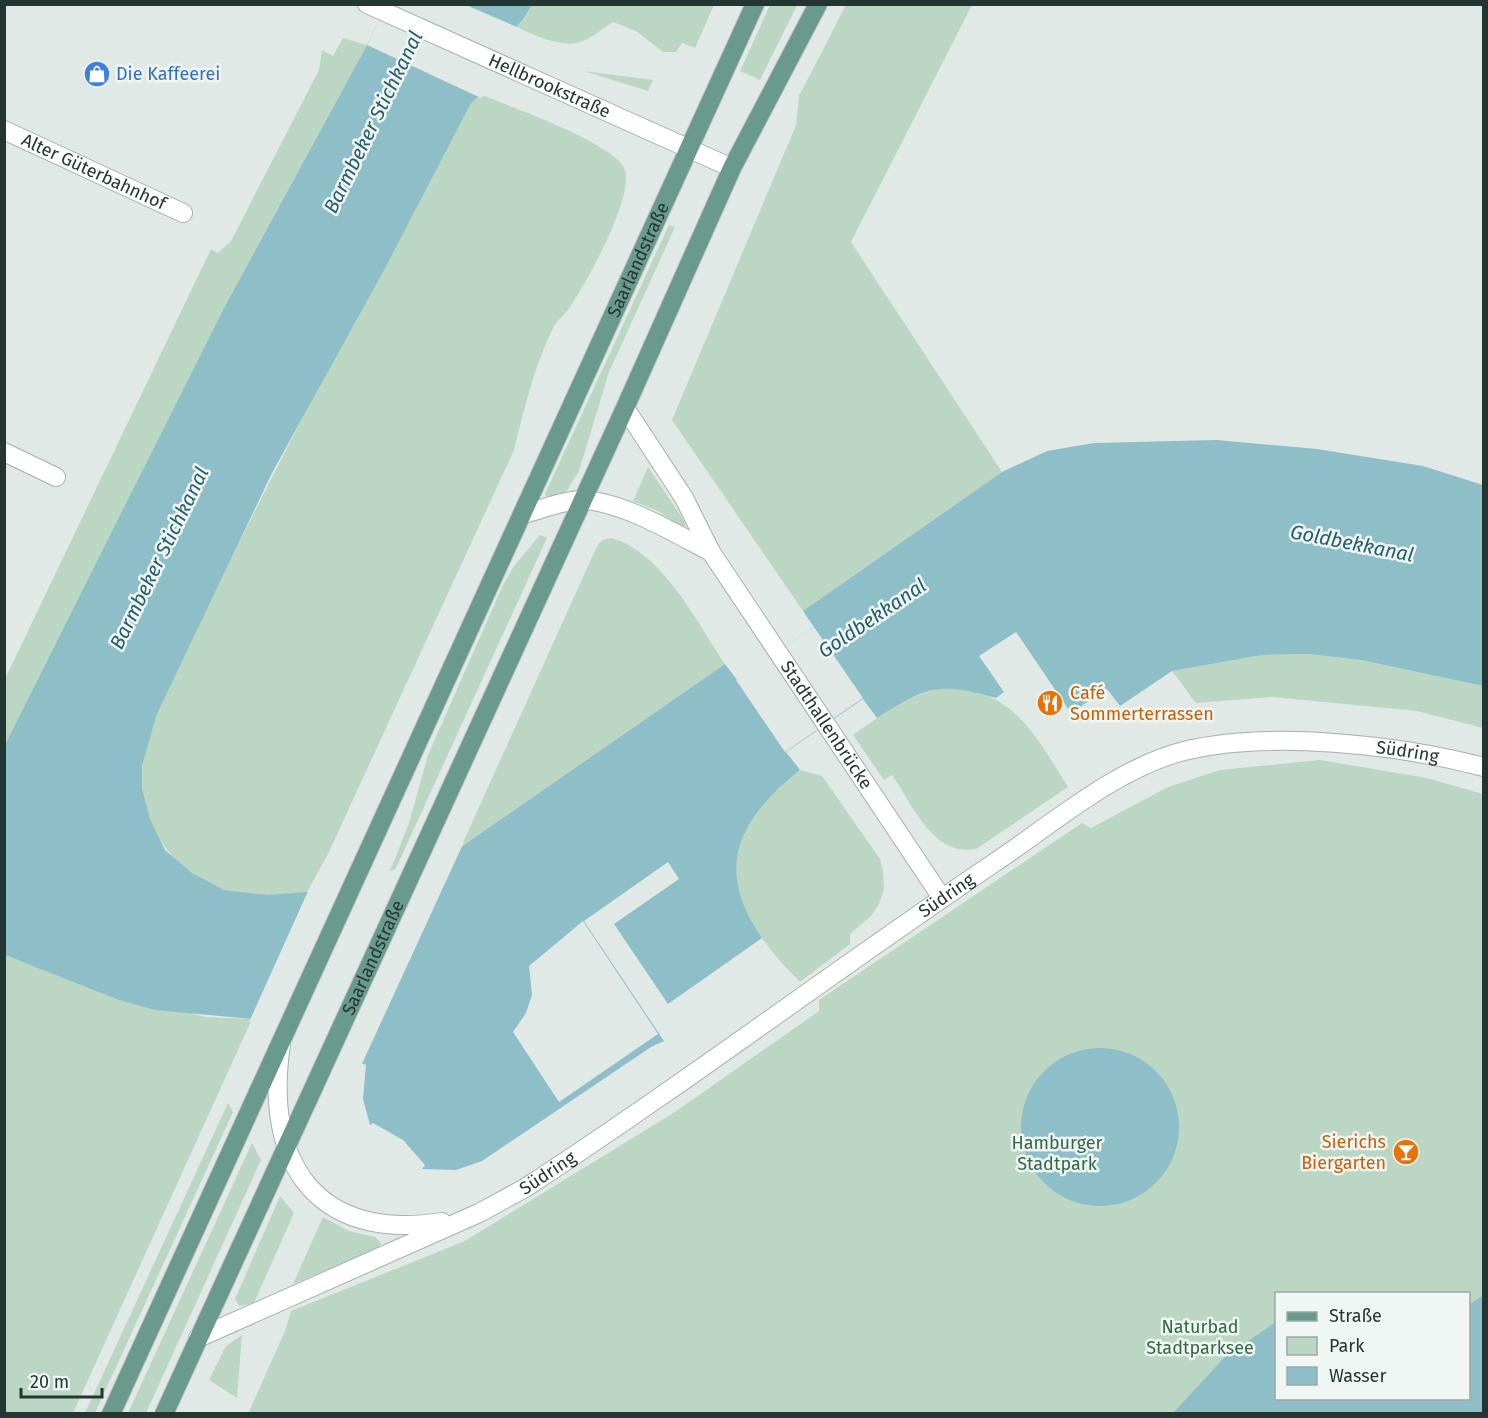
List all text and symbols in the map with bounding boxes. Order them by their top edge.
water label: Barmbeker Stichkanal [318,27,428,217]
street label: Hellbrookstraße [485,49,614,123]
shop icon: Die Kaffeerei [82,59,112,89]
place label: Die Kaffeerei [116,63,220,85]
street label: Alter Güterbahnhof [18,129,171,215]
street label: Saarlandstraße [602,199,674,321]
water label: Barmbeker Stichkanal [104,463,214,653]
water label: Goldbekkanal [1288,519,1416,567]
water label: Goldbekkanal [813,573,931,663]
street label: Stadthallenbrücke [776,657,877,793]
place label: Café Sommerterrassen [1070,682,1214,725]
restaurant icon: Café Sommerterrassen [1035,688,1065,718]
street label: Südring [1375,736,1441,768]
street label: Südring [914,868,979,922]
street label: Saarlandstraße [337,897,409,1019]
place label: Sierichs Biergarten [1301,1131,1386,1174]
park label: Hamburger Stadtpark [1011,1132,1103,1175]
bar icon: Sierichs Biergarten [1391,1137,1421,1167]
street label: Südring [515,1146,581,1200]
legend [1275,1292,1470,1400]
text: Straße [1329,1305,1382,1327]
park label: Naturbad Stadtparksee [1146,1316,1254,1359]
text: Park [1329,1335,1365,1357]
scale bar [21,1361,102,1399]
text: Wasser [1329,1365,1386,1387]
text: 20 m [30,1371,69,1393]

